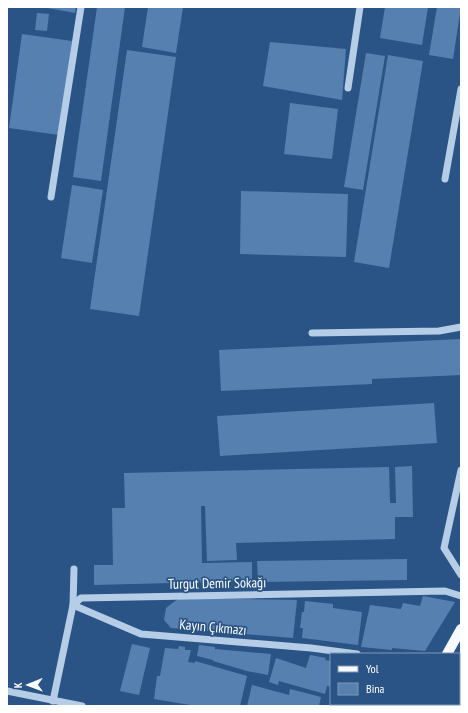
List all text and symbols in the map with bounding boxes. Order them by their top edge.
street label: Turgut Demir Sokağı [168,573,266,593]
street label: Kayın Çıkmazı [179,615,247,639]
legend [330,653,460,705]
text: Yol [366,661,379,676]
north arrow [8,665,48,705]
text: Bina [366,681,385,696]
text: K [11,682,25,688]

